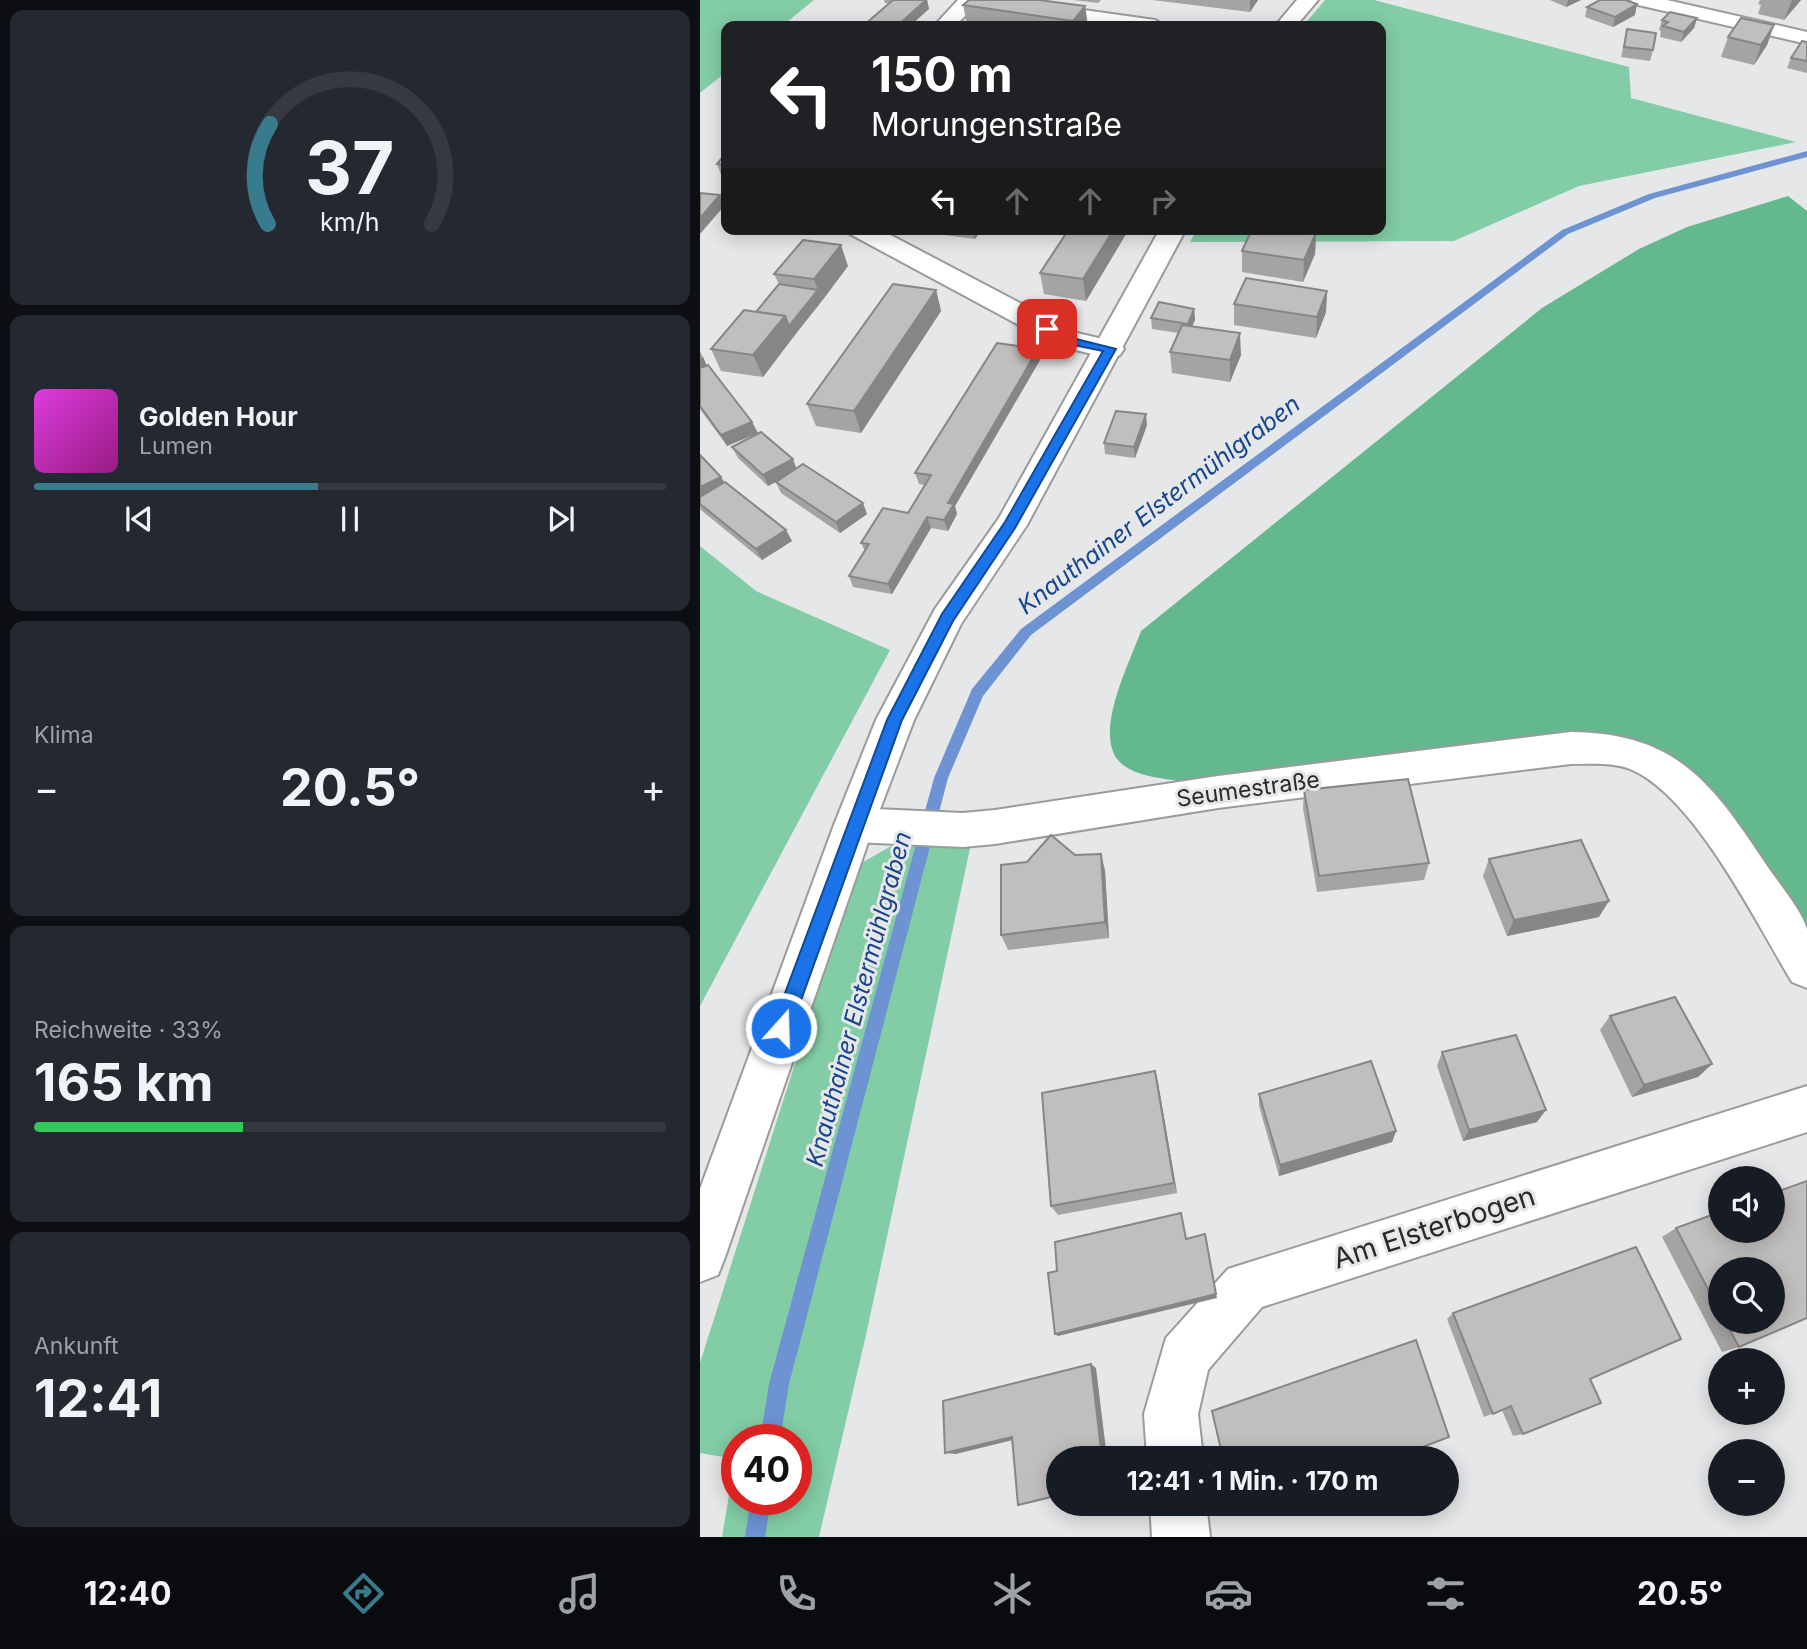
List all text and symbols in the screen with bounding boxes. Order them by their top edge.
text: 150 m [871,45,1013,104]
icon: left [756,49,847,140]
text: Morungenstraße [871,105,1122,144]
text: 37 [305,123,395,212]
icon: left [925,182,963,220]
icon: ahead [998,182,1036,220]
icon: ahead [1071,182,1109,220]
icon: right [1144,182,1182,220]
text: km/h [320,207,380,237]
pin [1017,299,1077,359]
icon: arrive [1028,310,1066,348]
water label: Knauthainer Elstermühlgraben [1012,389,1305,620]
text: Golden Hour [139,401,298,432]
text: Lumen [139,432,213,460]
icon: previous [120,500,158,538]
icon: pause [331,500,369,538]
icon: next [542,500,580,538]
text: Klima [34,721,94,749]
text: 20.5° [280,756,420,819]
text: − [34,765,59,811]
text: + [641,765,666,811]
street label: Seumestraße [1175,765,1321,813]
water label: Knauthainer Elstermühlgraben [800,828,917,1169]
position arrow [744,991,818,1065]
text: Reichweite · 33% [34,1016,223,1044]
text: 165 km [34,1051,213,1114]
map controls [1708,1166,1785,1516]
button: sound [1708,1166,1785,1243]
street label: Am Elsterbogen [1329,1178,1539,1276]
button: search [1708,1257,1785,1334]
text: Ankunft [34,1332,119,1360]
button: + [1708,1348,1785,1425]
text: 12:41 [34,1367,162,1430]
speed limit sign: 40 [721,1424,812,1515]
button: − [1708,1439,1785,1516]
text: 12:41 · 1 Min. · 170 m [1126,1465,1379,1496]
icon: directions [339,1569,388,1618]
icon: music [555,1569,604,1618]
icon: phone [772,1569,821,1618]
icon: climate [988,1569,1037,1618]
icon: car [1204,1569,1253,1618]
icon: filters [1421,1569,1470,1618]
text: 12:40 [84,1574,172,1613]
text: 20.5° [1637,1574,1723,1613]

